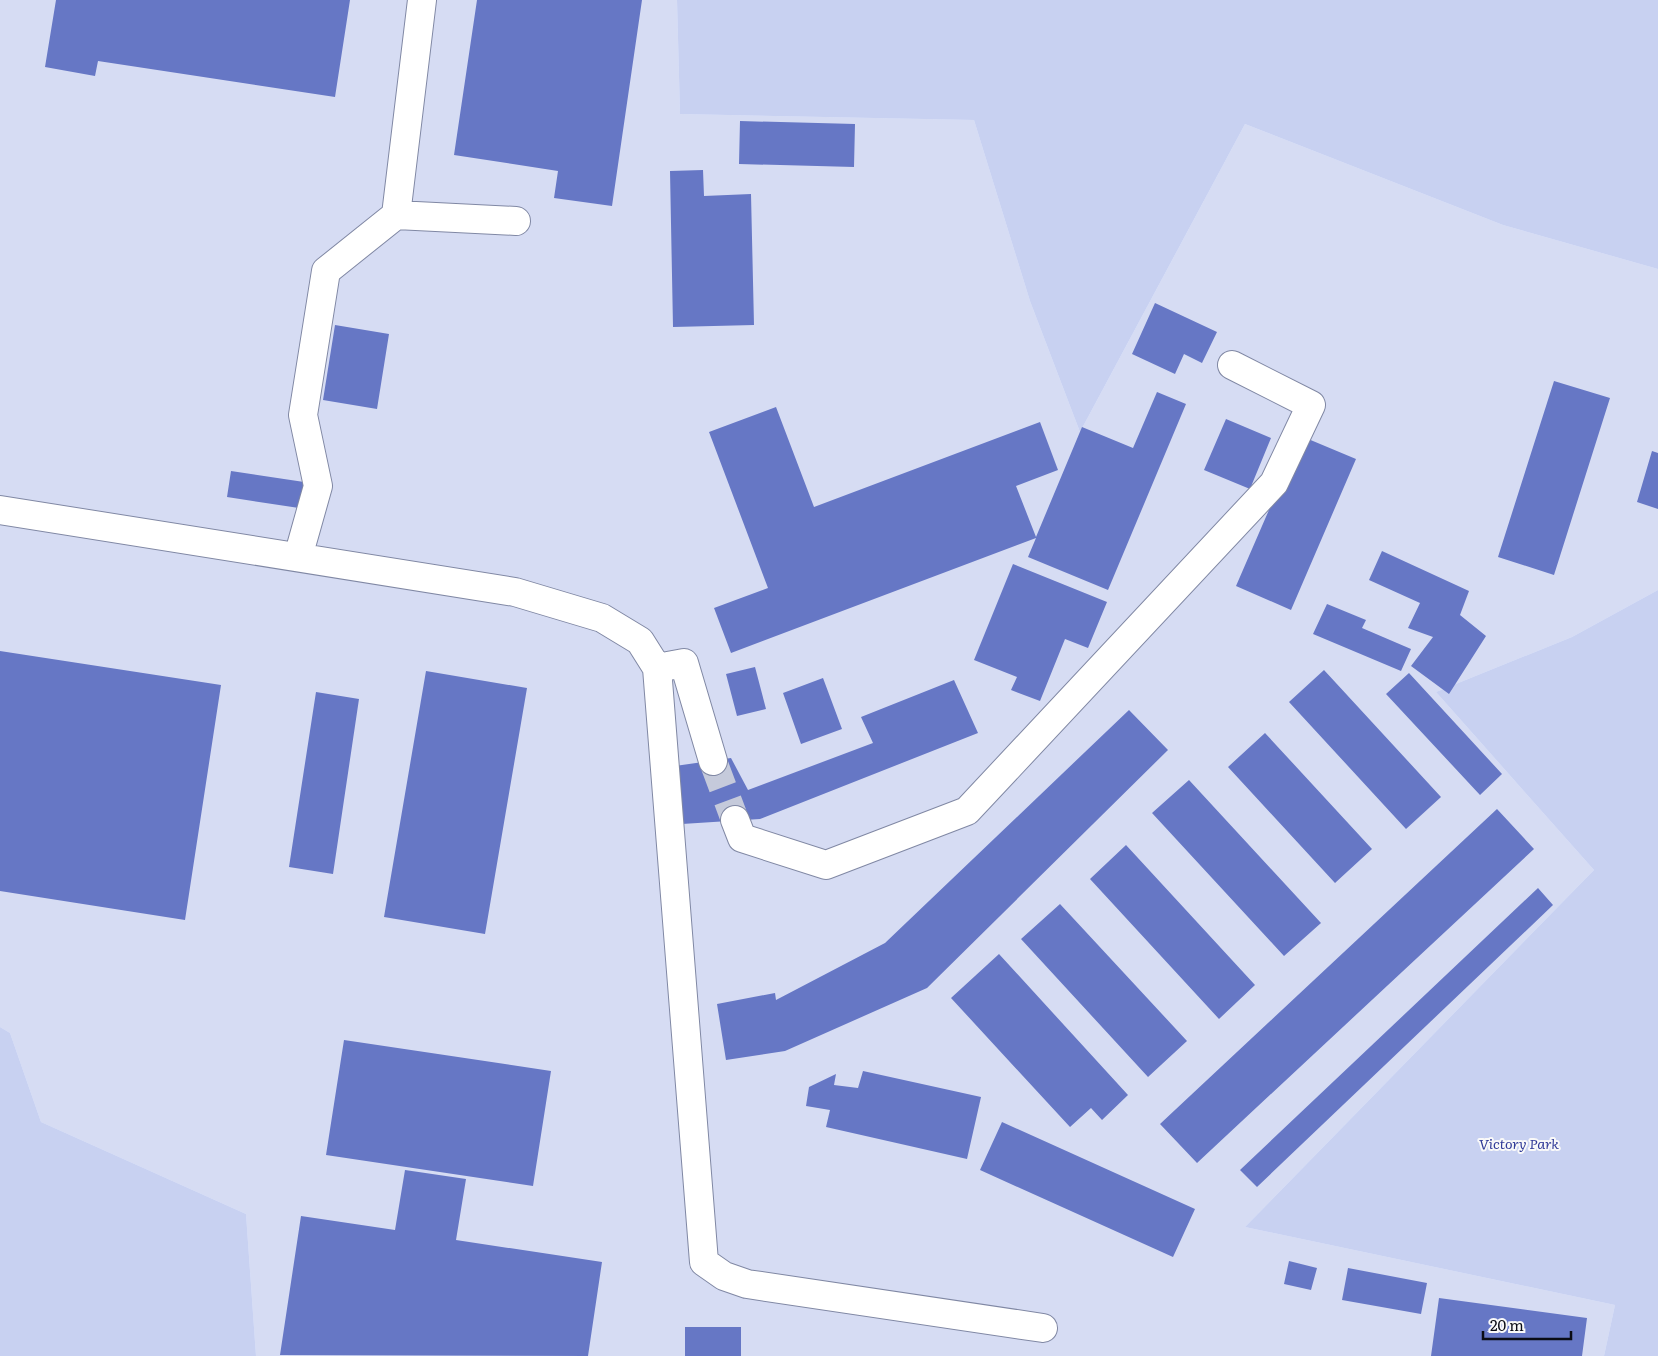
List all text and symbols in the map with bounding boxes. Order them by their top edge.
park label: Victory Park [1479,1133,1559,1153]
scale bar [1483,1308,1570,1340]
text: 20 m [1490,1313,1524,1336]

